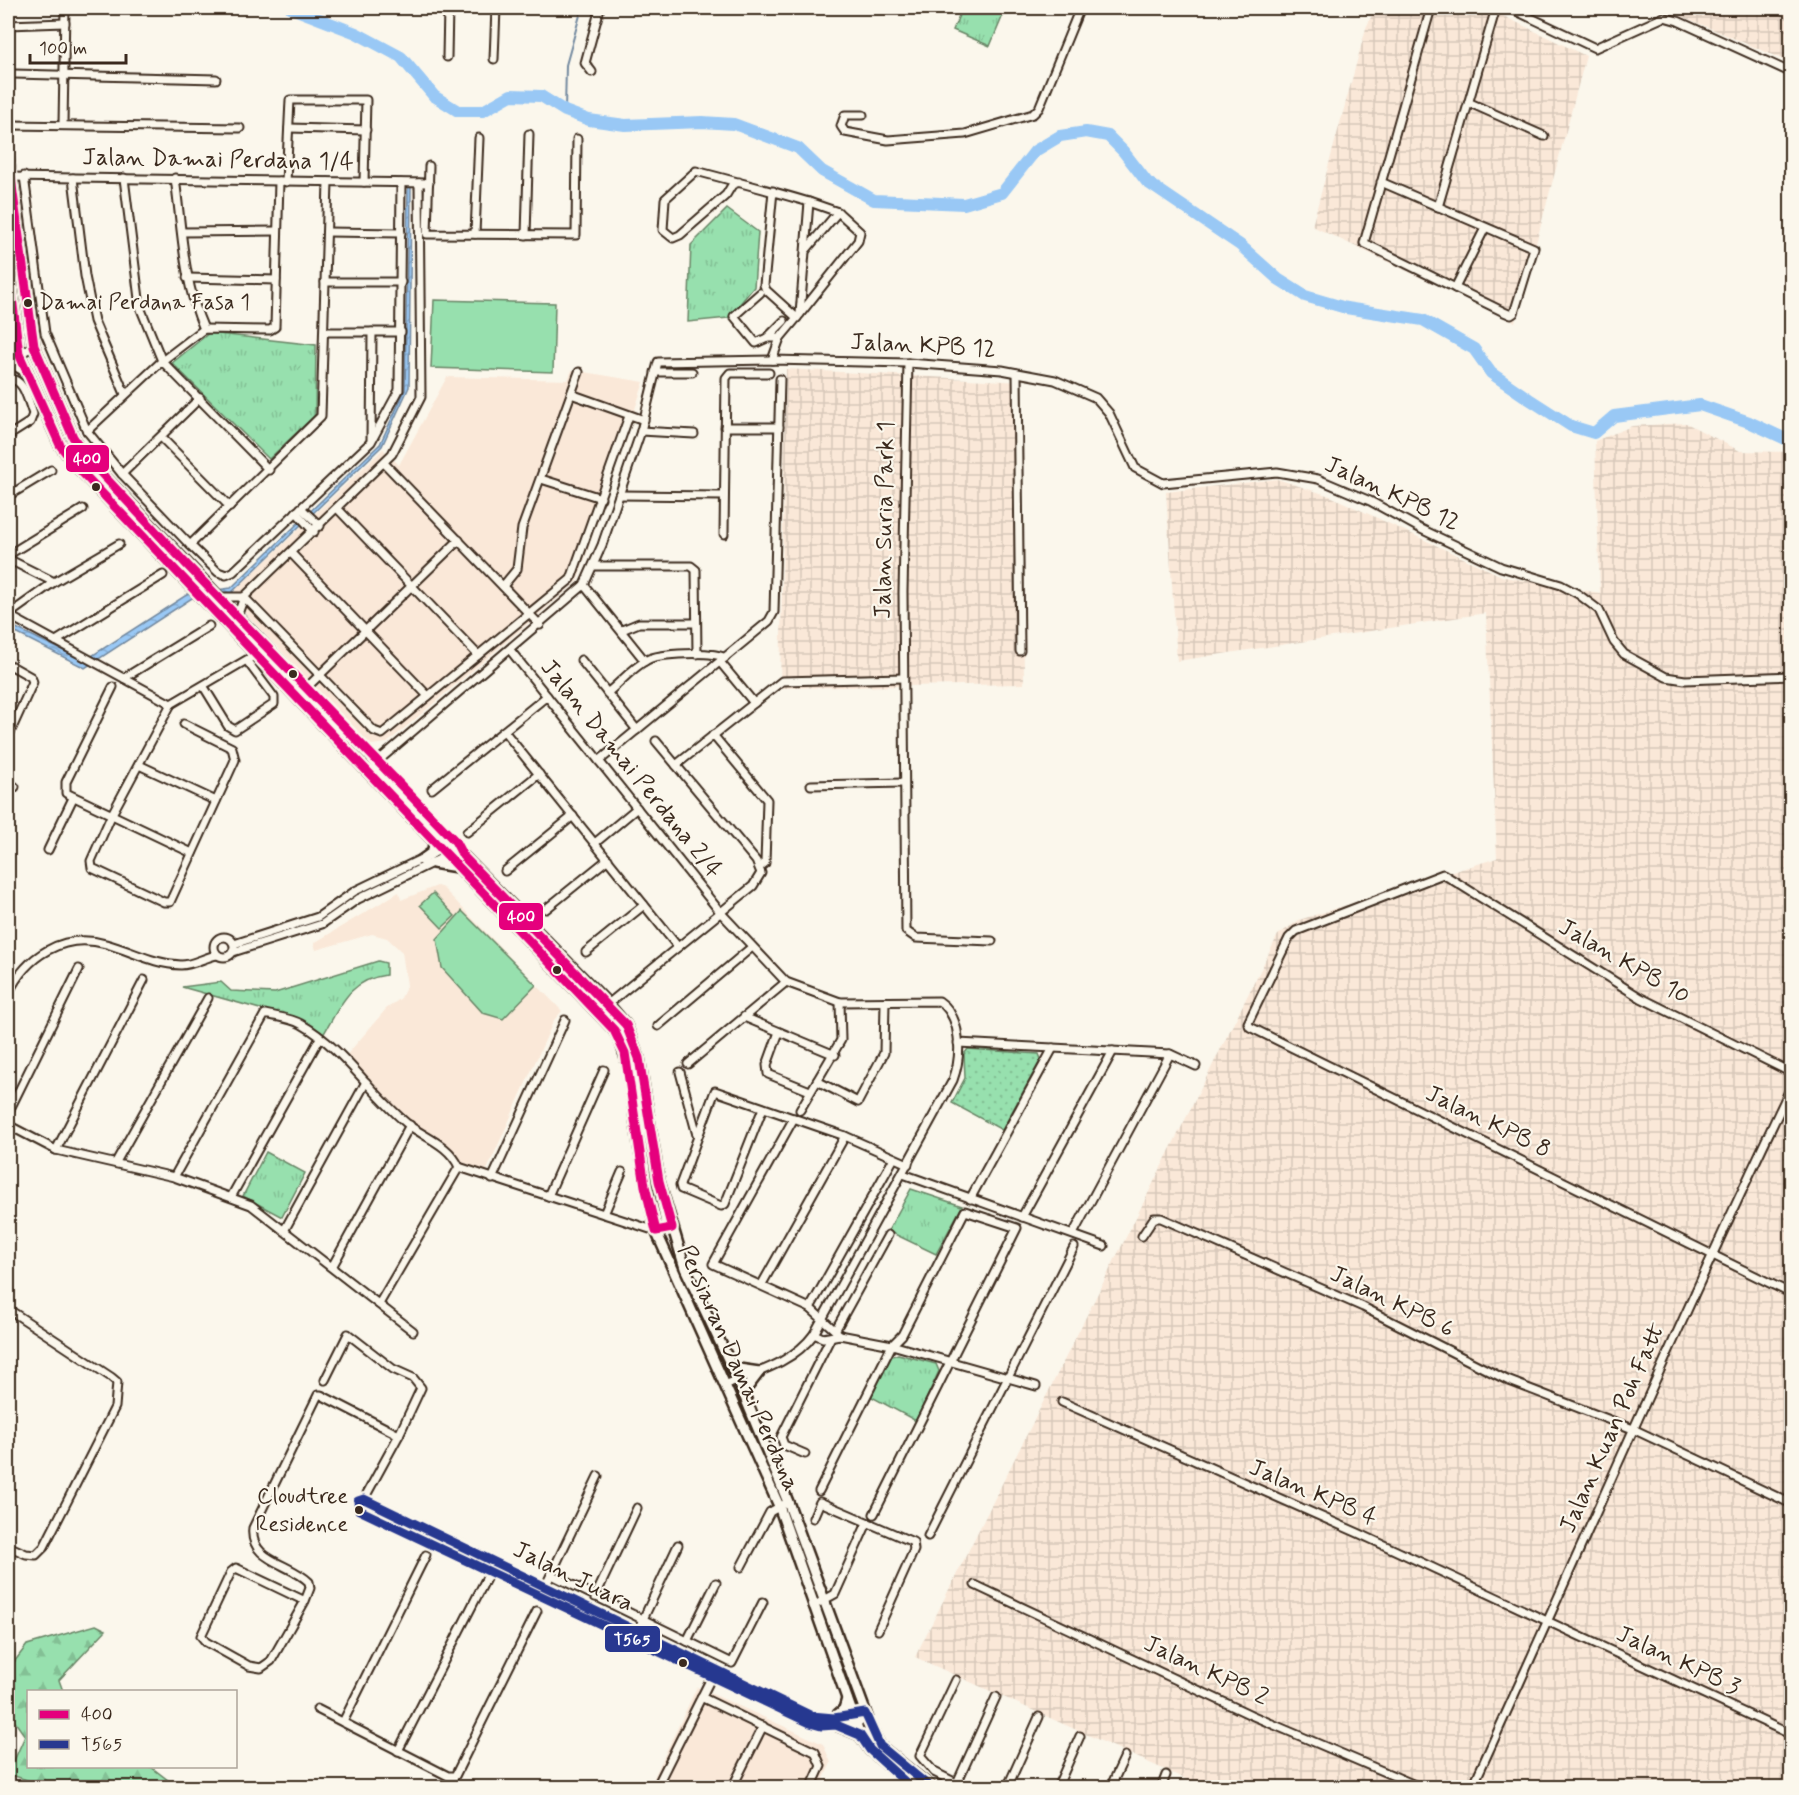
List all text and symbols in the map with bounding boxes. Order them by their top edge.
scale bar [30,27,126,65]
text: 100 m [39,37,87,61]
street label: Jalan Damai Perdana 1/4 [82,142,354,178]
place label: Damai Perdana Fasa 1 [39,289,250,317]
marker: Damai Perdana Fasa 1 [22,297,34,309]
street label: Jalan KPB 12 [850,327,996,365]
street label: Jalan Suria Park 1 [868,421,902,619]
line badge: 400 [65,444,110,473]
text: 400 [73,449,101,470]
street label: Jalan KPB 12 [1320,449,1464,539]
unlabelled marker [90,481,102,493]
street label: Jalan Damai Perdana 2/4 [533,653,729,885]
unlabelled marker [287,668,299,680]
line badge: 400 [498,902,544,931]
text: 400 [507,907,535,928]
street label: Jalan KPB 10 [1553,912,1695,1012]
unlabelled marker [551,964,563,976]
street label: Jalan KPB 8 [1420,1078,1556,1166]
street label: Persiaran Damai Perdana [670,1240,806,1496]
street label: Jalan KPB 6 [1325,1259,1459,1345]
street label: Jalan Kuan Poh Fatt [1553,1318,1673,1538]
street label: Jalan KPB 4 [1244,1452,1382,1534]
place label: Cloudtree Residence [256,1483,348,1539]
marker: Cloudtree Residence [353,1504,365,1516]
street label: Jalan Juara [508,1535,638,1619]
street label: Jalan KPB 3 [1611,1619,1745,1703]
line badge: T565 [604,1625,661,1653]
street label: Jalan KPB 2 [1139,1629,1273,1713]
text: T565 [614,1630,650,1651]
unlabelled marker [677,1657,689,1669]
legend [27,1690,237,1768]
text: 400 [81,1703,113,1727]
text: T565 [81,1733,122,1757]

